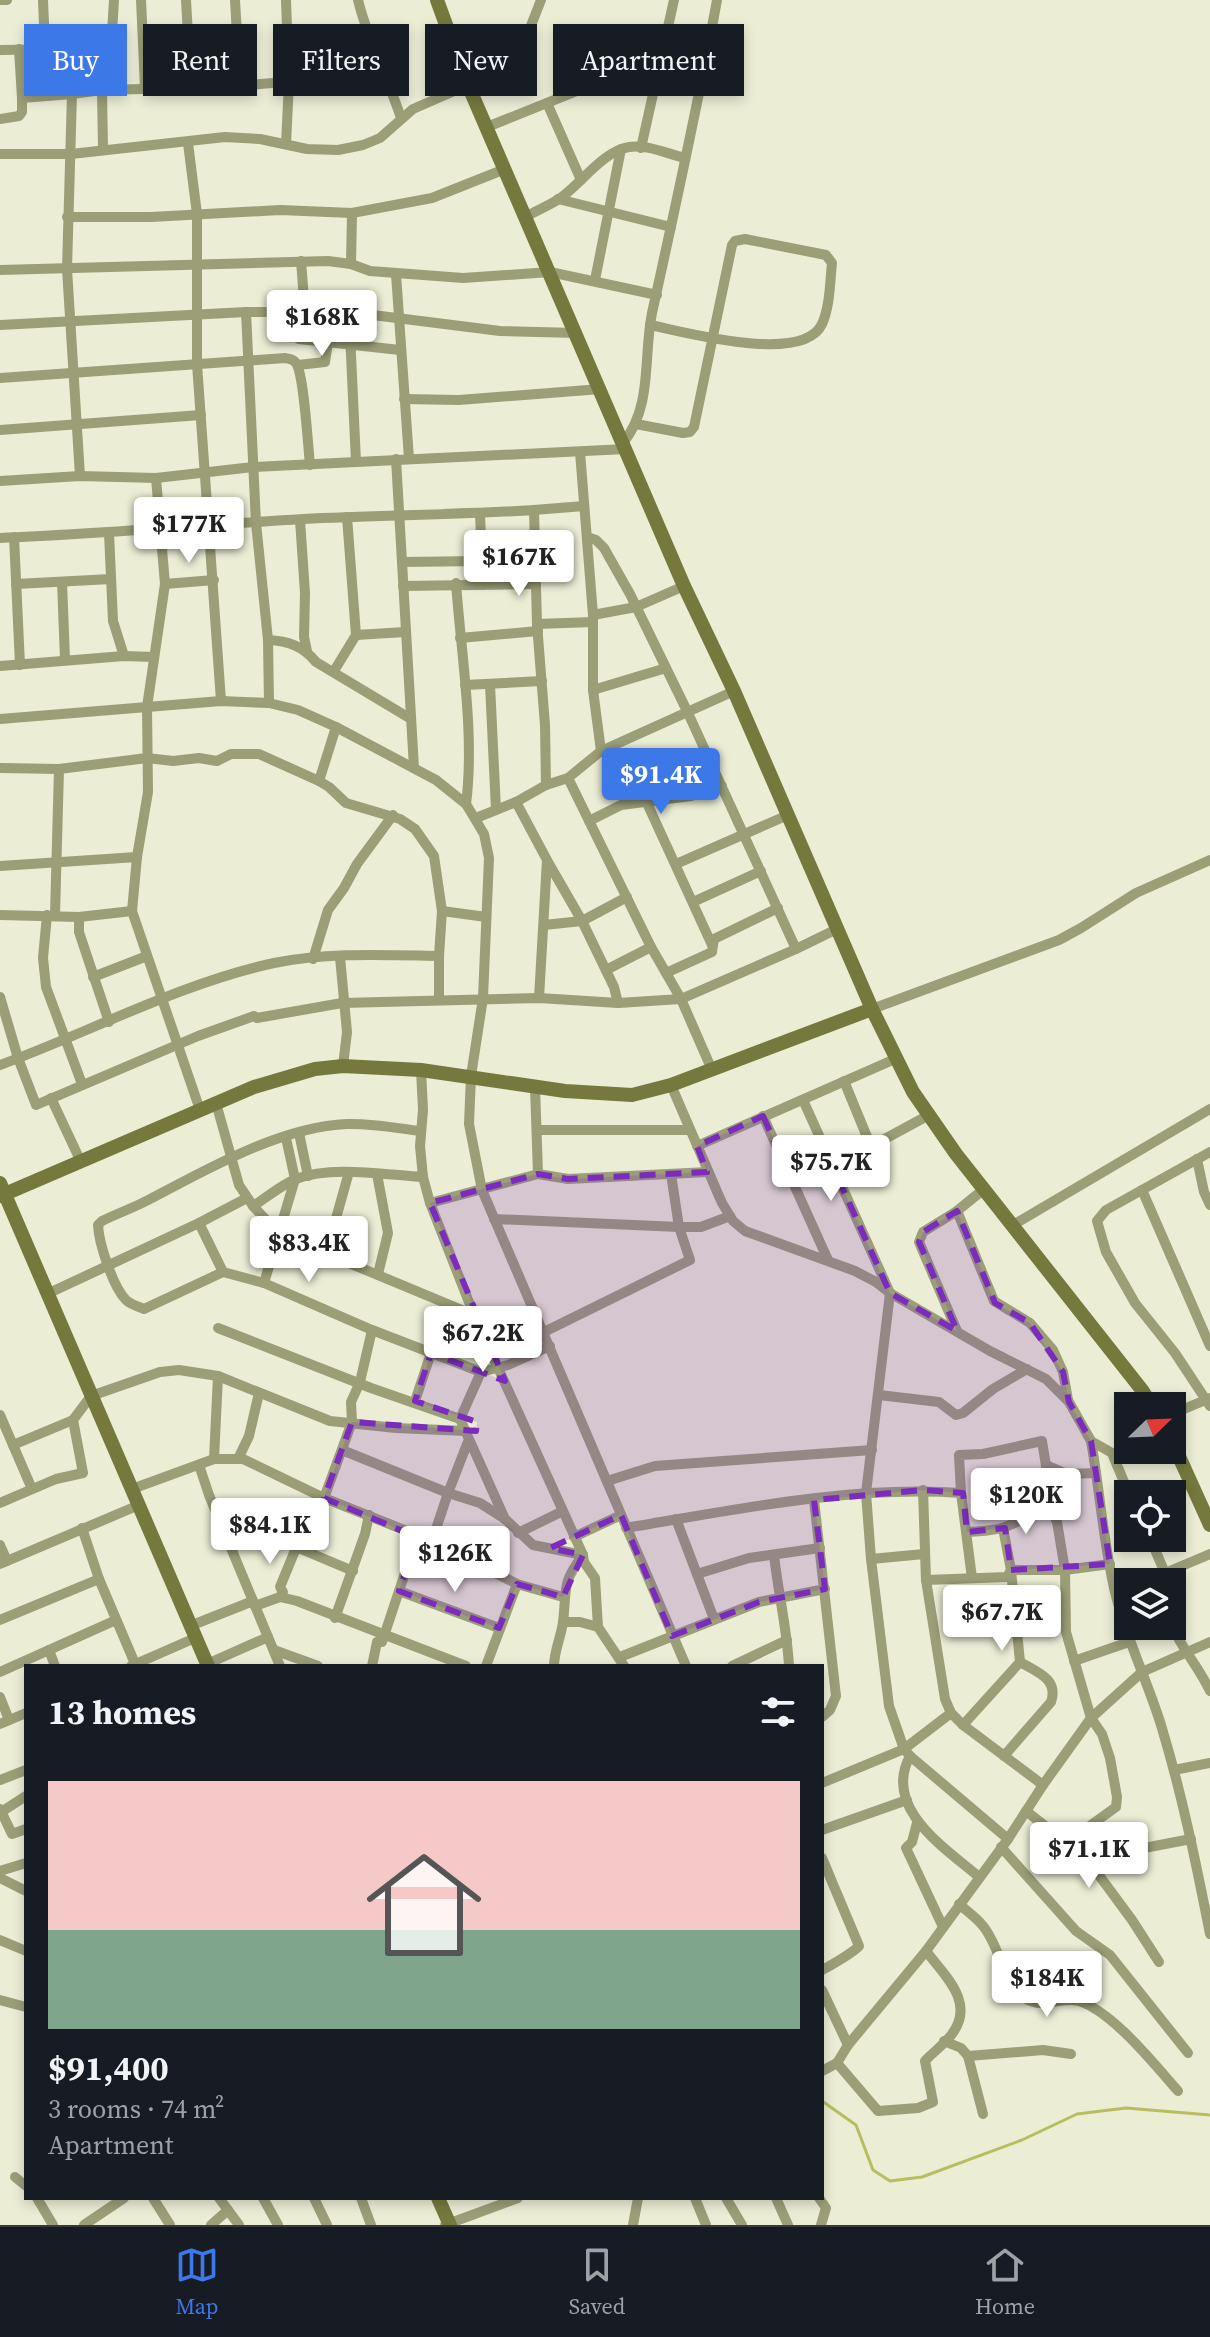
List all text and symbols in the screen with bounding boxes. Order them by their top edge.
chip: Buy [24,24,127,96]
chip: Rent [143,24,257,96]
chip: Filters [273,24,409,96]
chip: New [425,24,537,96]
chip: Apartment [553,24,744,96]
pin: $168K [266,290,378,358]
text: $168K [285,298,359,334]
pin: $177K [133,497,245,565]
text: $177K [152,505,226,541]
pin: $167K [463,530,575,598]
text: $167K [482,538,556,574]
pin: $91.4K [596,748,726,816]
text: $91.4K [620,756,702,792]
pin: $75.7K [766,1135,896,1203]
text: $75.7K [790,1143,872,1179]
pin: $83.4K [244,1216,374,1284]
text: $83.4K [268,1224,350,1260]
pin: $67.2K [418,1306,548,1374]
text: $67.2K [442,1314,524,1350]
north arrow [1114,1392,1186,1464]
map controls [1114,1392,1186,1640]
pin: $120K [970,1468,1082,1536]
text: $120K [989,1476,1063,1512]
button: locate [1114,1480,1186,1552]
pin: $84.1K [205,1498,335,1566]
text: $84.1K [229,1506,311,1542]
pin: $126K [399,1526,511,1594]
text: $126K [418,1534,492,1570]
button: layers [1114,1568,1186,1640]
pin: $67.7K [937,1585,1067,1653]
text: $67.7K [961,1593,1043,1629]
text: 13 homes [48,1689,196,1735]
icon: filters [756,1690,800,1734]
pin: $71.1K [1024,1822,1154,1890]
text: $71.1K [1048,1830,1130,1866]
icon: home [352,1833,496,1977]
pin: $184K [991,1951,1103,2019]
text: $184K [1010,1959,1084,1995]
text: $91,400 [48,2045,169,2091]
text: 3 rooms · 74 m² [48,2091,224,2127]
text: Apartment [48,2127,173,2163]
tab: Map [175,2243,219,2321]
tab: Saved [569,2243,625,2321]
tab: Home [975,2243,1035,2321]

